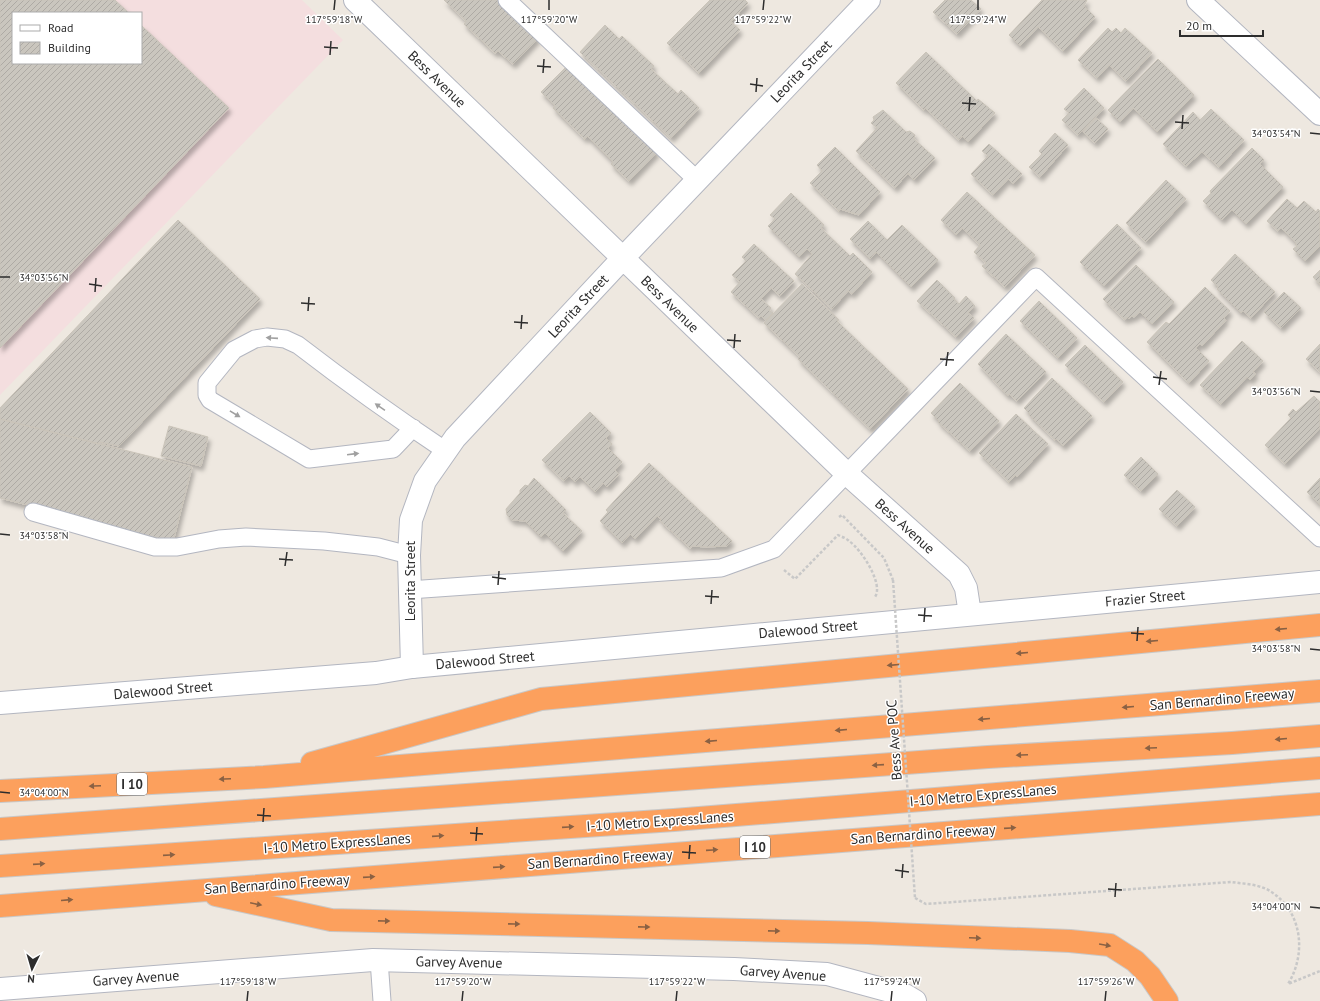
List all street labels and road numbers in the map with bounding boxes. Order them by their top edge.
street label: Leorita Street [767,36,836,106]
street label: Bess Avenue [404,47,470,111]
street label: Leorita Street [544,270,612,342]
street label: Bess Avenue [637,272,703,336]
street label: Bess Avenue [871,495,939,557]
street label: Leorita Street [401,540,419,621]
street label: Frazier Street [1104,586,1186,610]
street label: Dalewood Street [758,616,859,642]
street label: Dalewood Street [435,647,536,673]
street label: Dalewood Street [113,677,214,703]
street label: San Bernardino Freeway [1149,684,1295,714]
street label: Bess Ave POC [882,699,906,781]
road number: I 10 [117,773,147,795]
street label: I-10 Metro ExpressLanes [909,780,1057,810]
street label: I-10 Metro ExpressLanes [586,807,734,835]
street label: San Bernardino Freeway [850,820,996,848]
street label: I-10 Metro ExpressLanes [263,829,411,857]
road number: I 10 [740,836,770,858]
street label: San Bernardino Freeway [527,845,673,873]
street label: San Bernardino Freeway [204,870,350,898]
street label: Garvey Avenue [415,952,503,972]
street label: Garvey Avenue [739,961,827,985]
street label: Garvey Avenue [92,966,180,990]

